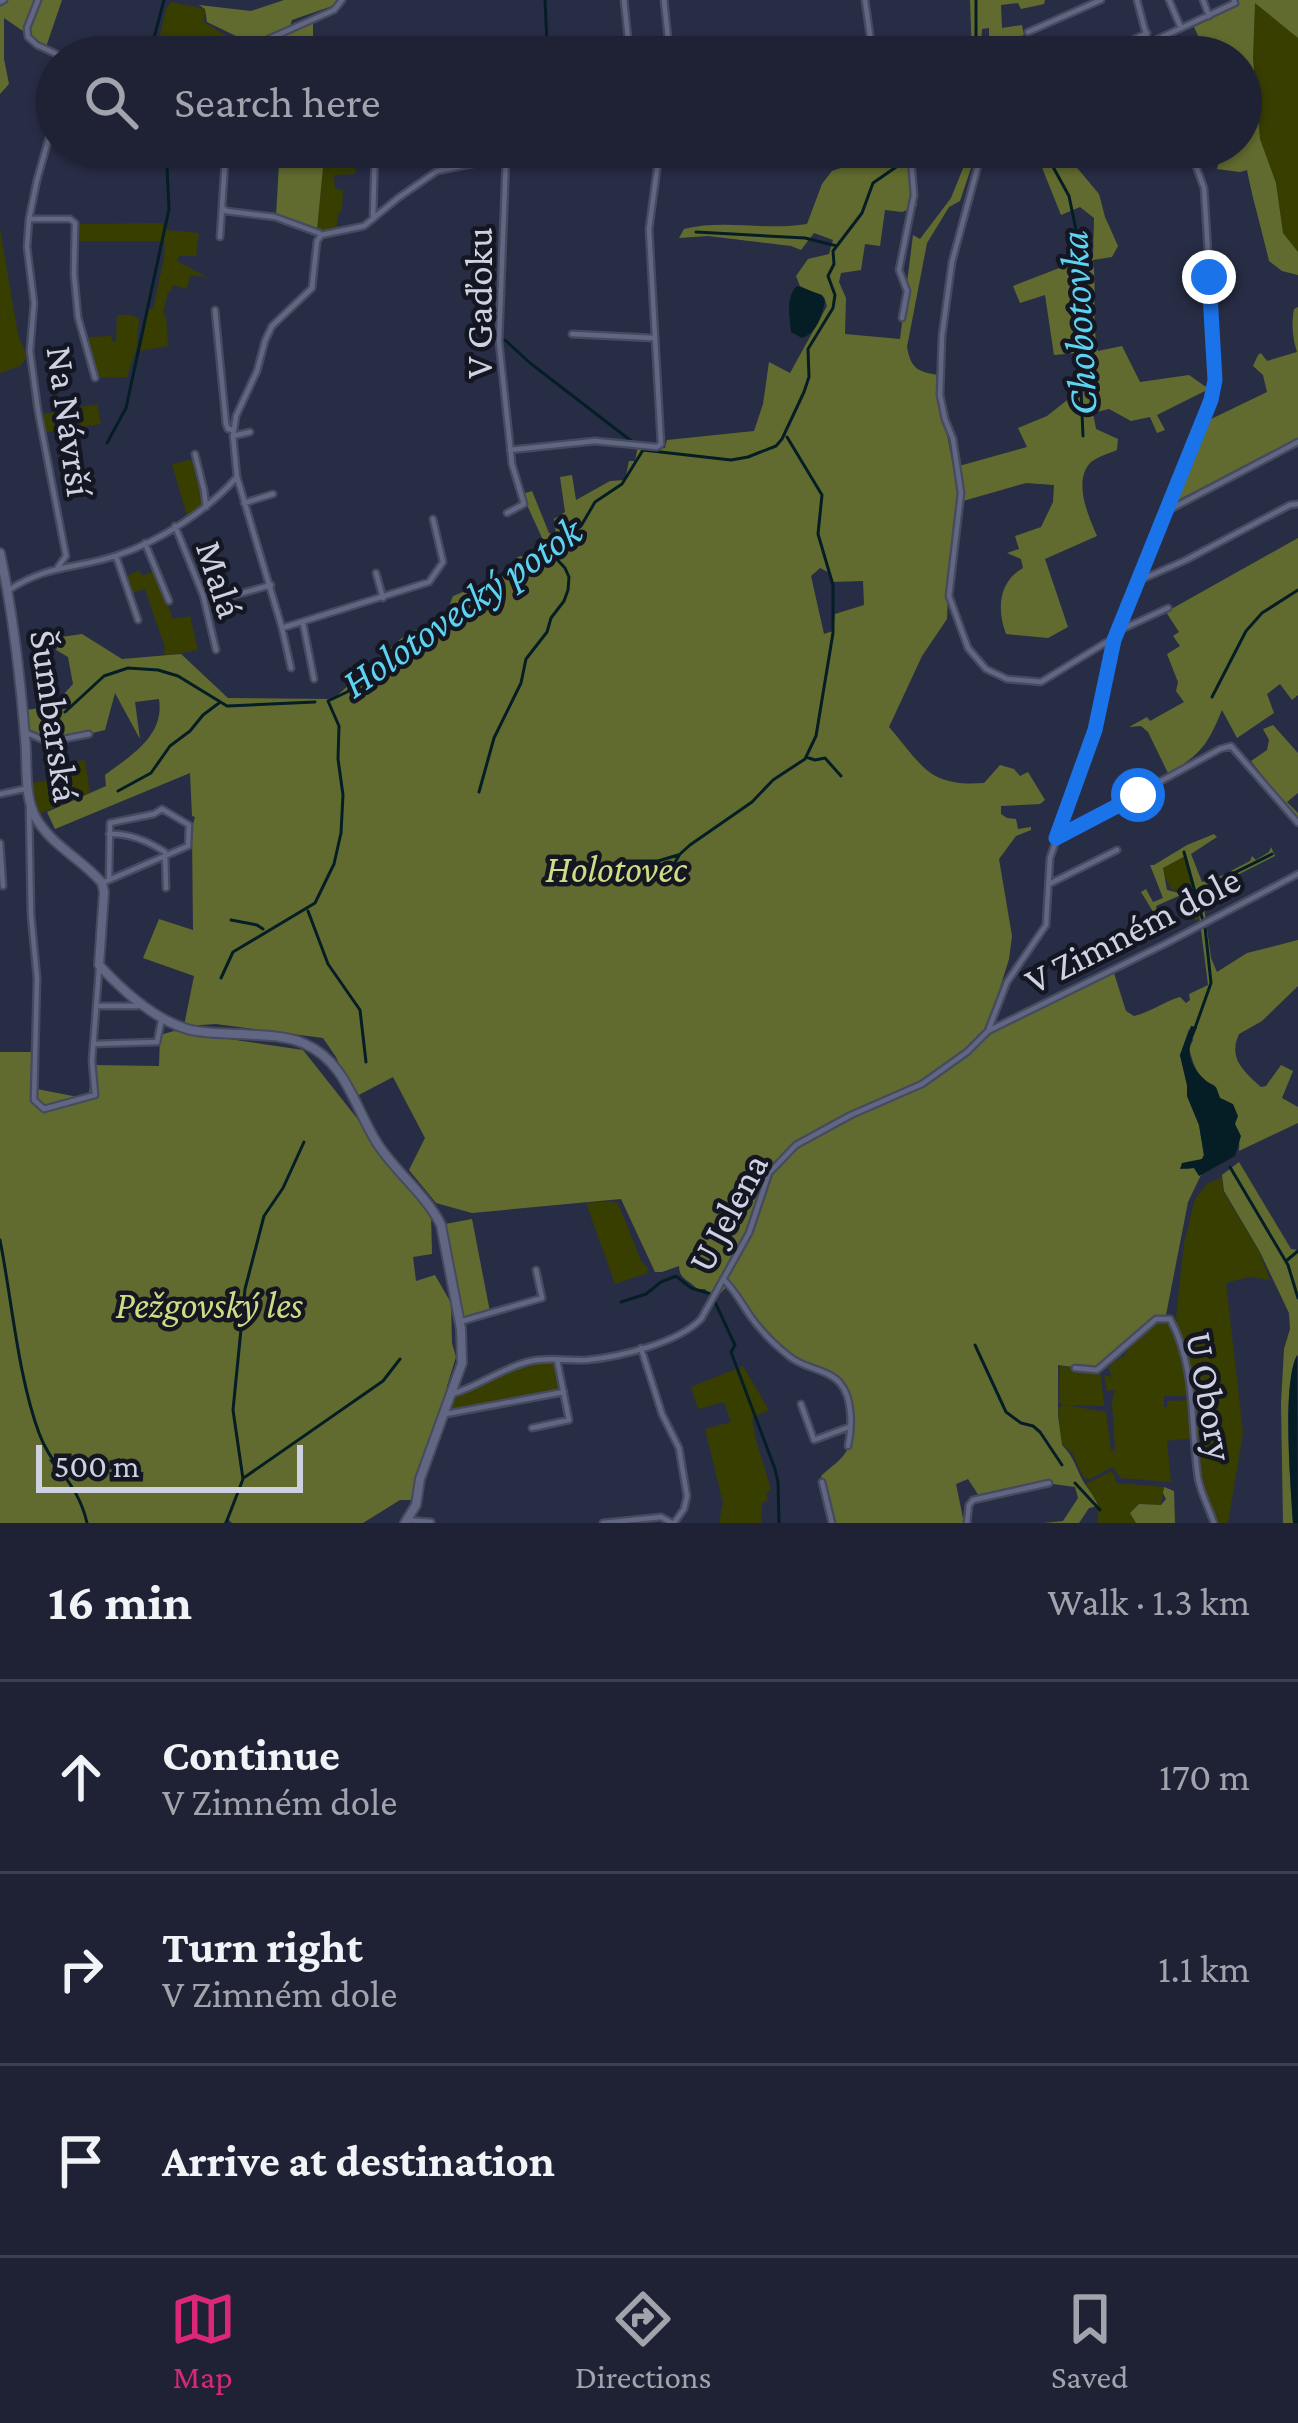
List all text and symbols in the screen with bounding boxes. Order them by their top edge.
search box [36,36,1262,168]
icon: search [78,69,144,135]
text: Search here [174,77,381,127]
street label: V Gaďoku [457,227,500,379]
water label: Chobotovka [1049,229,1106,417]
route end [1182,250,1236,304]
street label: Na Návrší [39,343,103,501]
water label: Holotovecký potok [332,505,592,707]
street label: Malá [188,535,253,623]
street label: Šumbarská [22,627,89,805]
route start [1111,768,1165,822]
park label: Holotovec [545,847,688,890]
street label: V Zimném dole [1018,857,1247,1002]
street label: U Jelena [678,1146,776,1279]
park label: Pežgovský les [115,1283,303,1327]
street label: U Obory [1177,1328,1243,1465]
scale bar [36,1439,303,1492]
text: 500 m [54,1447,140,1484]
text: 16 min [48,1573,192,1630]
text: Walk · 1.3 km [1047,1580,1250,1623]
text: Continue [162,1730,340,1780]
icon: ahead [48,1744,114,1810]
text: 170 m [1159,1755,1250,1798]
text: V Zimném dole [162,1780,397,1823]
text: Turn right [162,1922,363,1972]
icon: right [48,1936,114,2002]
text: 1.1 km [1158,1947,1250,1990]
text: V Zimném dole [162,1972,397,2015]
icon: arrive [48,2128,114,2194]
text: Arrive at destination [162,2136,555,2186]
tab: Map [170,2286,236,2395]
tab: Directions [575,2286,712,2395]
tab: Saved [1051,2286,1128,2395]

